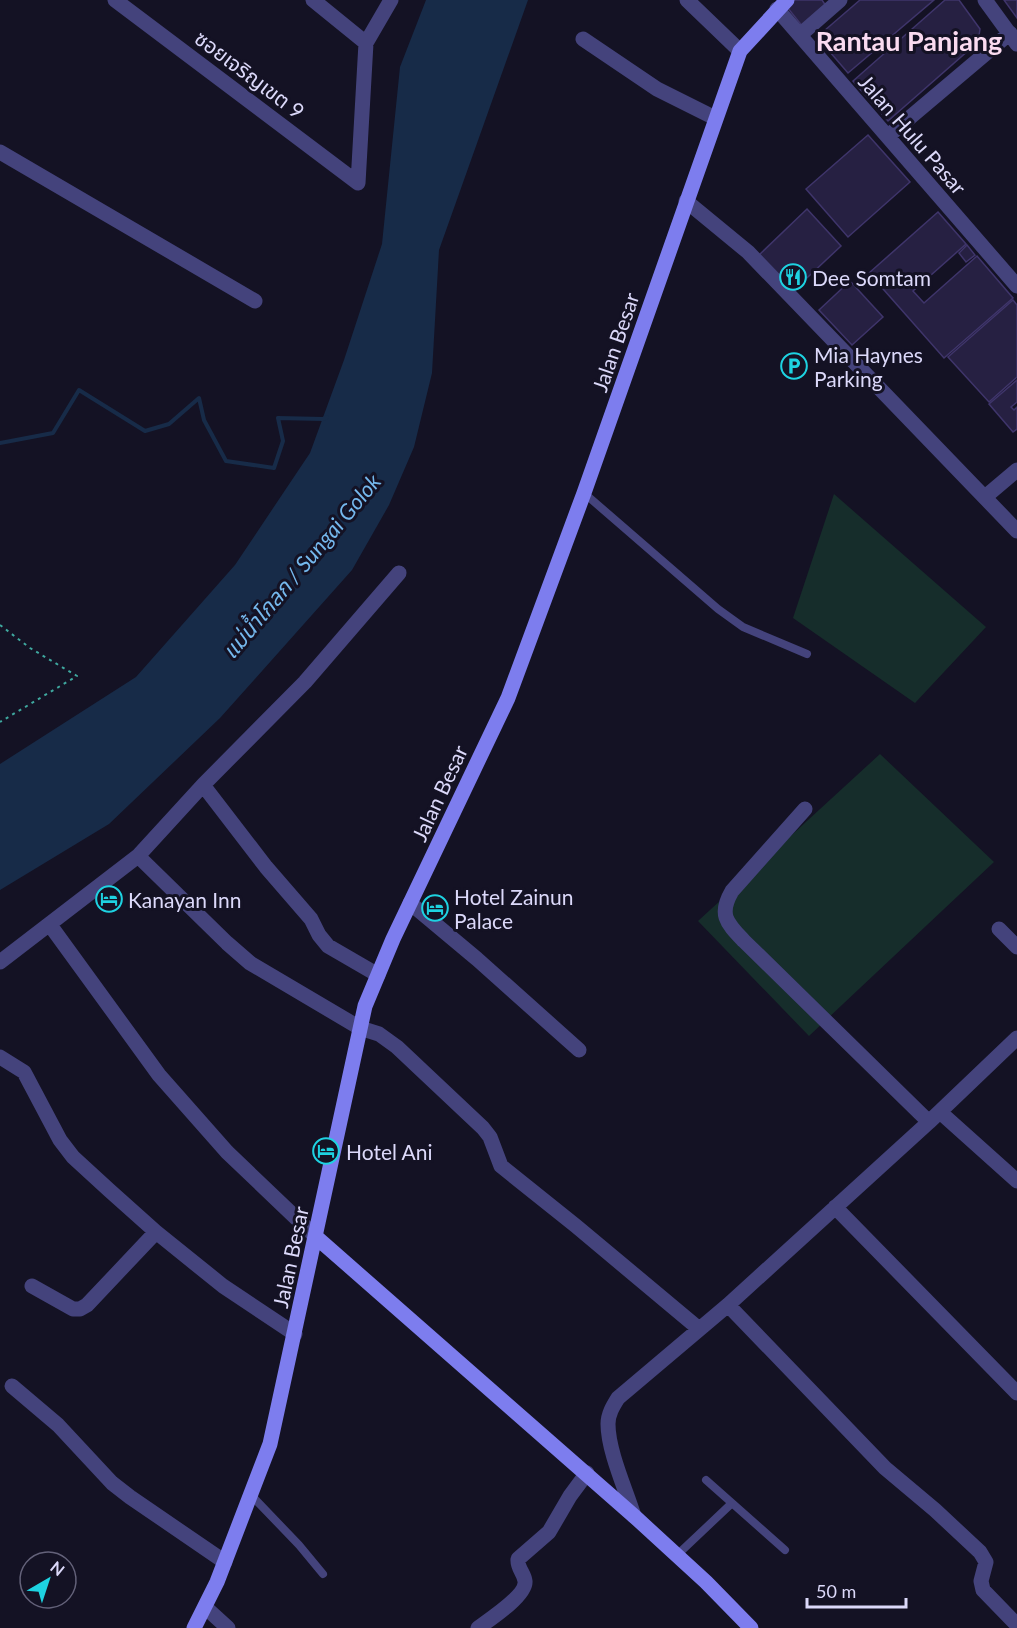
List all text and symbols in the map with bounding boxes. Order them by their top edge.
district label: Rantau Panjang [816,24,1002,57]
street label: ซอยเจริญเขต 9 [190,25,310,123]
street label: Jalan Hulu Pasar [854,69,972,199]
restaurant icon: Dee Somtam [778,262,808,292]
place label: Dee Somtam [812,265,931,290]
street label: Jalan Besar [586,289,644,395]
place label: Mia Haynes Parking [814,342,923,391]
parking icon: Mia Haynes Parking [779,351,809,381]
water label: แม่น้ำโกลก / Sungai Golok [215,467,387,664]
street label: Jalan Besar [406,741,472,845]
hotel icon: Kanayan Inn [94,884,124,914]
place label: Hotel Zainun Palace [454,884,574,933]
place label: Kanayan Inn [128,887,242,912]
hotel icon: Hotel Zainun Palace [420,893,450,923]
hotel icon: Hotel Ani [311,1136,341,1166]
place label: Hotel Ani [346,1139,433,1164]
street label: Jalan Besar [267,1204,313,1310]
north arrow [18,1550,78,1610]
text: N [47,1557,69,1579]
scale bar [807,1571,906,1609]
text: 50 m [816,1580,856,1602]

